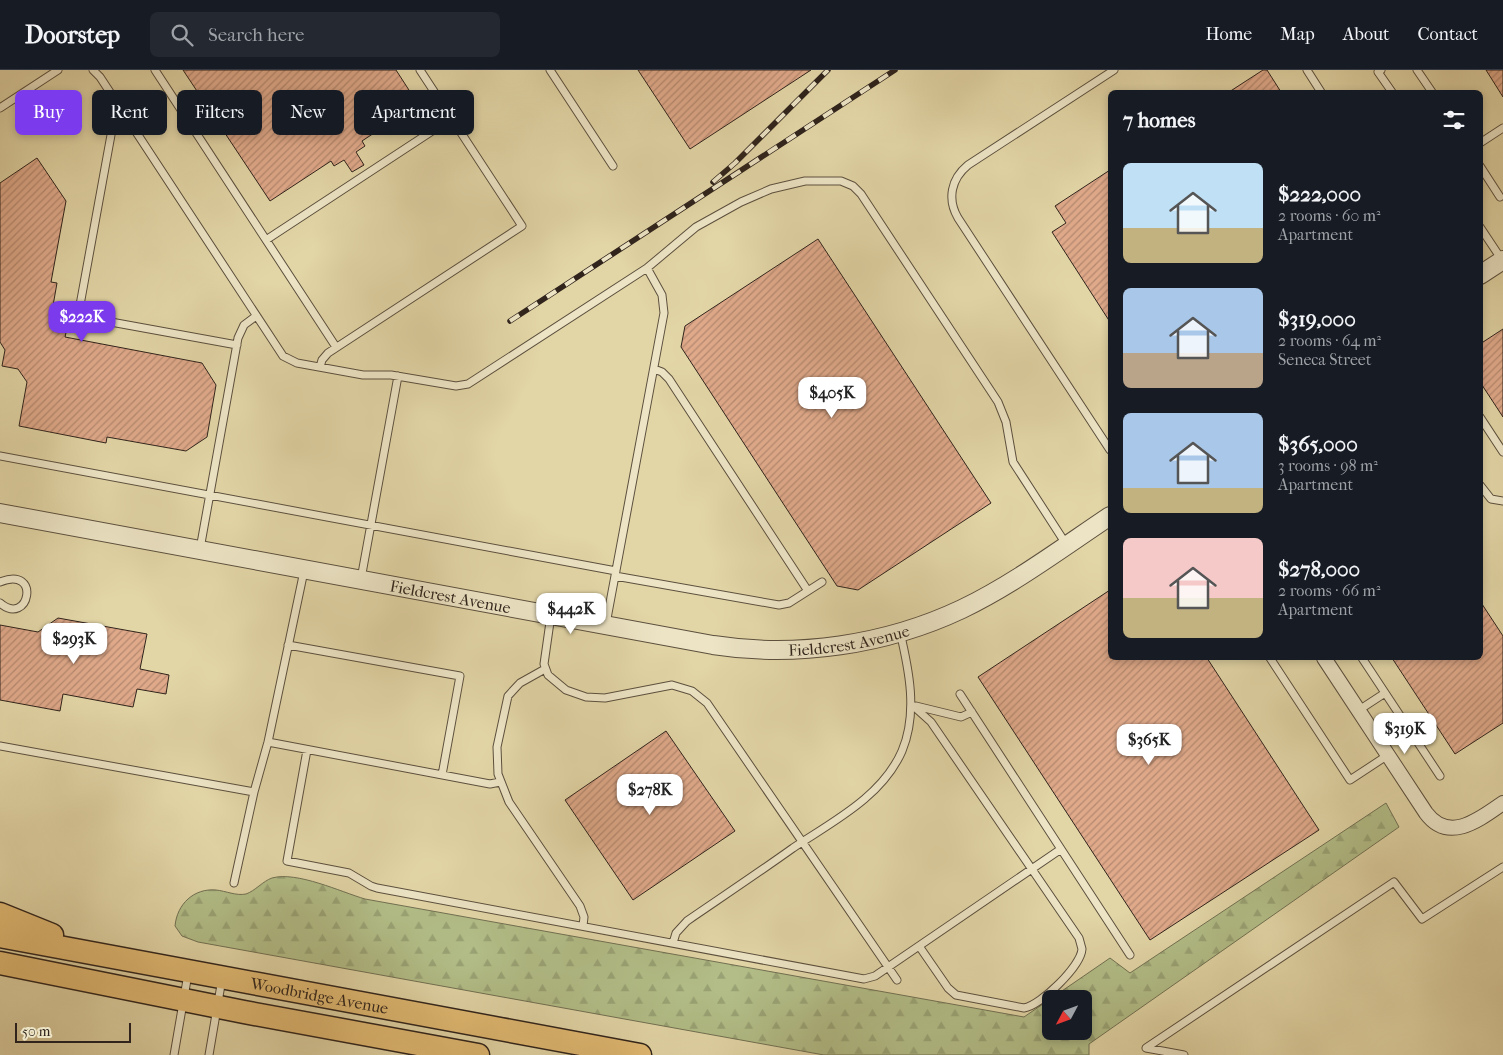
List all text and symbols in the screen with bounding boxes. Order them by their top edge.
search box [150,12,500,57]
text: Doorstep [25,21,120,49]
icon: search [168,21,196,49]
text: Search here [208,24,304,46]
text: Home [1205,24,1252,45]
text: Map [1280,24,1315,45]
text: About [1343,24,1389,45]
text: Contact [1417,24,1478,45]
chip: Buy [15,90,82,135]
chip: Rent [92,90,167,135]
chip: Filters [177,90,262,135]
chip: New [272,90,344,135]
chip: Apartment [354,90,474,135]
icon: filters [1440,106,1468,134]
text: 7 homes [1123,108,1195,132]
text: $222,000 [1278,182,1361,206]
icon: home [1163,183,1223,243]
text: 2 rooms · 60 m² [1278,206,1381,225]
text: Apartment [1278,225,1353,244]
pin: $222K [47,300,117,343]
text: $222K [59,307,105,326]
text: $319,000 [1278,307,1356,331]
icon: home [1163,308,1223,368]
text: 2 rooms · 64 m² [1278,331,1381,350]
text: Seneca Street [1278,350,1371,369]
pin: $405K [797,376,867,419]
text: $405K [809,383,855,402]
text: $365,000 [1278,432,1358,456]
icon: home [1163,433,1223,493]
text: 3 rooms · 98 m² [1278,456,1378,475]
text: Apartment [1278,475,1353,494]
text: $278,000 [1278,557,1360,581]
icon: home [1163,558,1223,618]
street label: Fieldcrest Avenue [388,576,512,617]
text: 2 rooms · 66 m² [1278,581,1380,600]
pin: $442K [536,592,606,635]
text: $442K [547,599,595,618]
text: Apartment [1278,600,1353,619]
street label: Fieldcrest Avenue [788,621,912,660]
pin: $293K [39,622,109,665]
text: $293K [52,629,96,648]
pin: $319K [1370,712,1440,755]
text: $319K [1384,719,1426,738]
pin: $365K [1114,724,1184,766]
text: $365K [1128,730,1170,749]
pin: $278K [615,774,685,816]
text: $278K [628,780,672,799]
street label: Woodbridge Avenue [248,974,390,1018]
north arrow [1042,990,1092,1040]
map controls [1042,990,1092,1040]
scale bar [15,1020,131,1043]
text: 50 m [22,1023,50,1040]

